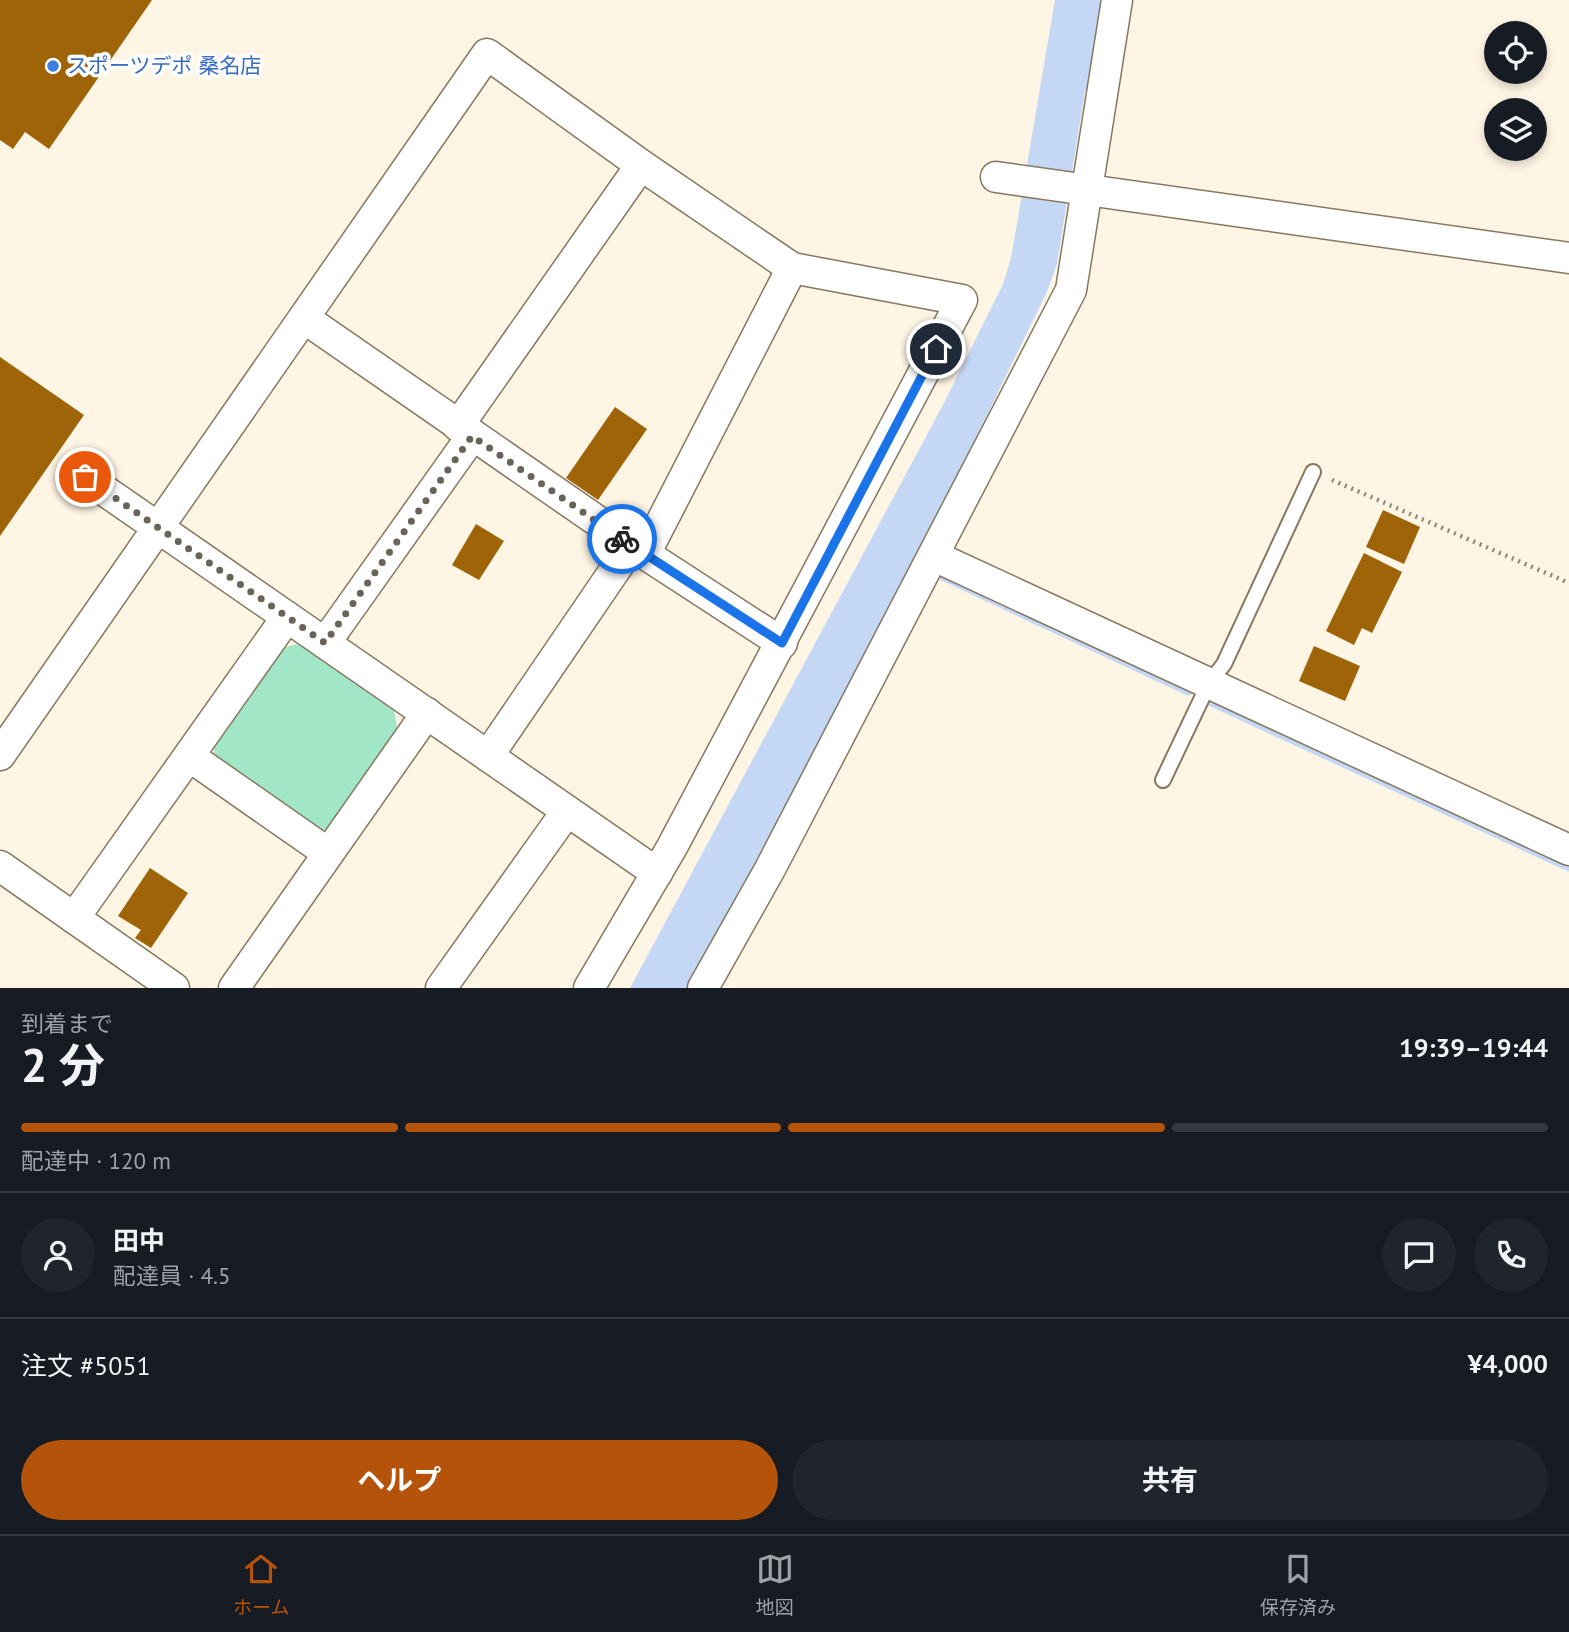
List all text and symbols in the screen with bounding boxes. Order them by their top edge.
map controls [1484,21,1547,161]
button: locate [1484,21,1547,84]
place label: スポーツデポ 桑名店 [67,52,261,79]
marker: スポーツデポ 桑名店 [45,58,61,74]
button: layers [1484,98,1547,161]
pin [906,319,966,379]
icon: home [917,330,955,368]
pin [55,447,115,507]
icon: bag [66,458,104,496]
courier [587,504,657,574]
icon: bike [603,520,641,558]
text: 到着まで [21,1009,113,1038]
text: 19:39–19:44 [1399,1031,1548,1064]
text: 2 分 [21,1035,105,1095]
text: 配達中 · 120 m [21,1146,171,1175]
button: person [21,1218,95,1292]
button: chat [1382,1218,1456,1292]
button: phone [1474,1218,1548,1292]
text: 田中 [113,1224,165,1257]
text: 配達員 · 4.5 [113,1261,230,1290]
text: ¥4,000 [1468,1347,1548,1380]
text: 注文 #5051 [21,1349,151,1382]
button: ヘルプ [21,1440,778,1520]
button: 共有 [792,1440,1548,1520]
tab: ホーム [233,1550,290,1619]
tab: 地図 [756,1550,794,1619]
tab: 保存済み [1260,1550,1336,1619]

